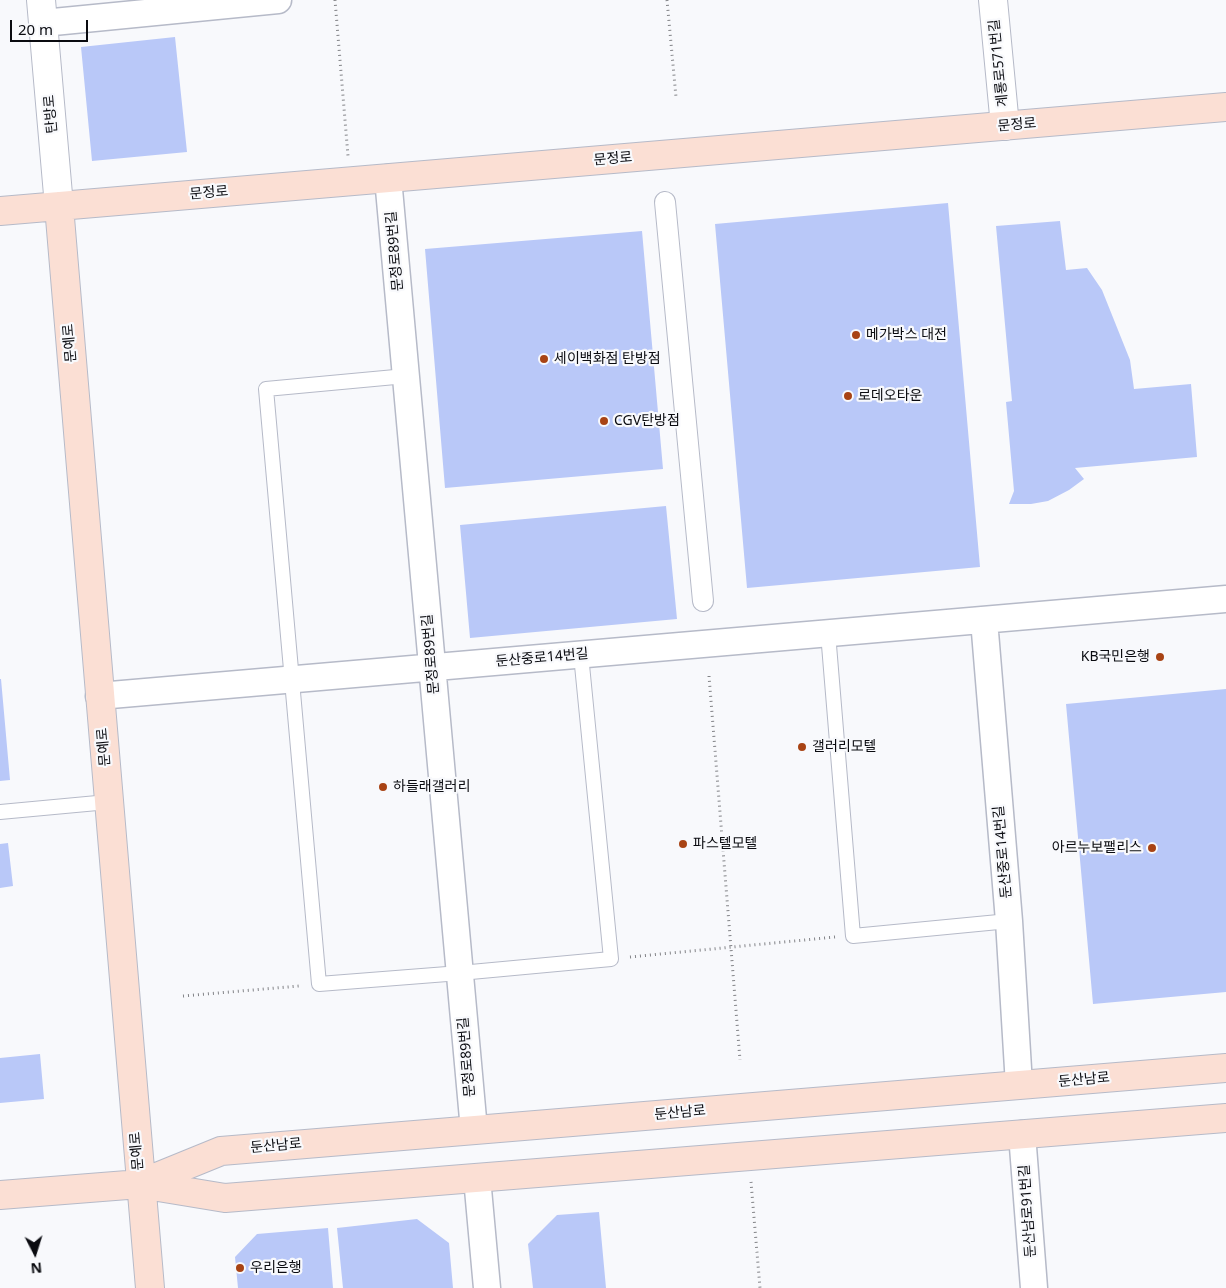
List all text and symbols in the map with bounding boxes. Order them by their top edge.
scale bar [12,10,90,42]
street label: 계룡로571번길 [986,18,1012,108]
text: 20 m [18,19,53,39]
street label: 탄방로 [41,94,61,134]
street label: 문정로 [997,115,1037,135]
street label: 문정로 [593,149,633,169]
street label: 문정로 [189,183,229,203]
street label: 문정로89번길 [383,210,407,292]
street label: 문예로 [60,323,80,363]
place label: 메가박스 대전 [866,327,947,343]
marker: 메가박스 대전 [850,329,862,341]
place label: 세이백화점 탄방점 [554,351,661,367]
marker: 세이백화점 탄방점 [538,353,550,365]
place label: 로데오타운 [858,388,922,404]
marker: 로데오타운 [842,390,854,402]
place label: CGV탄방점 [614,413,680,429]
marker: CGV탄방점 [598,415,610,427]
street label: 문정로89번길 [419,613,443,695]
street label: 둔산중로14번길 [495,646,589,670]
place label: KB국민은행 [1081,649,1150,665]
marker: KB국민은행 [1154,651,1166,663]
street label: 문예로 [94,727,114,767]
place label: 갤러리모텔 [812,739,876,755]
marker: 갤러리모텔 [796,741,808,753]
place label: 하들래갤러리 [393,779,470,795]
marker: 하들래갤러리 [377,781,389,793]
street label: 둔산중로14번길 [991,805,1015,899]
place label: 파스텔모텔 [693,836,757,852]
marker: 파스텔모텔 [677,838,689,850]
place label: 아르누보팰리스 [1052,840,1142,856]
marker: 아르누보팰리스 [1146,842,1158,854]
street label: 문정로89번길 [455,1016,479,1098]
street label: 둔산남로 [1058,1069,1110,1091]
street label: 둔산남로 [654,1102,706,1124]
street label: 문예로 [127,1131,147,1171]
street label: 둔산남로 [250,1135,302,1157]
street label: 둔산남로91번길 [1016,1164,1040,1258]
north arrow [10,1228,60,1278]
text: N [30,1258,43,1278]
place label: 우리은행 [250,1260,302,1276]
marker: 우리은행 [234,1262,246,1274]

